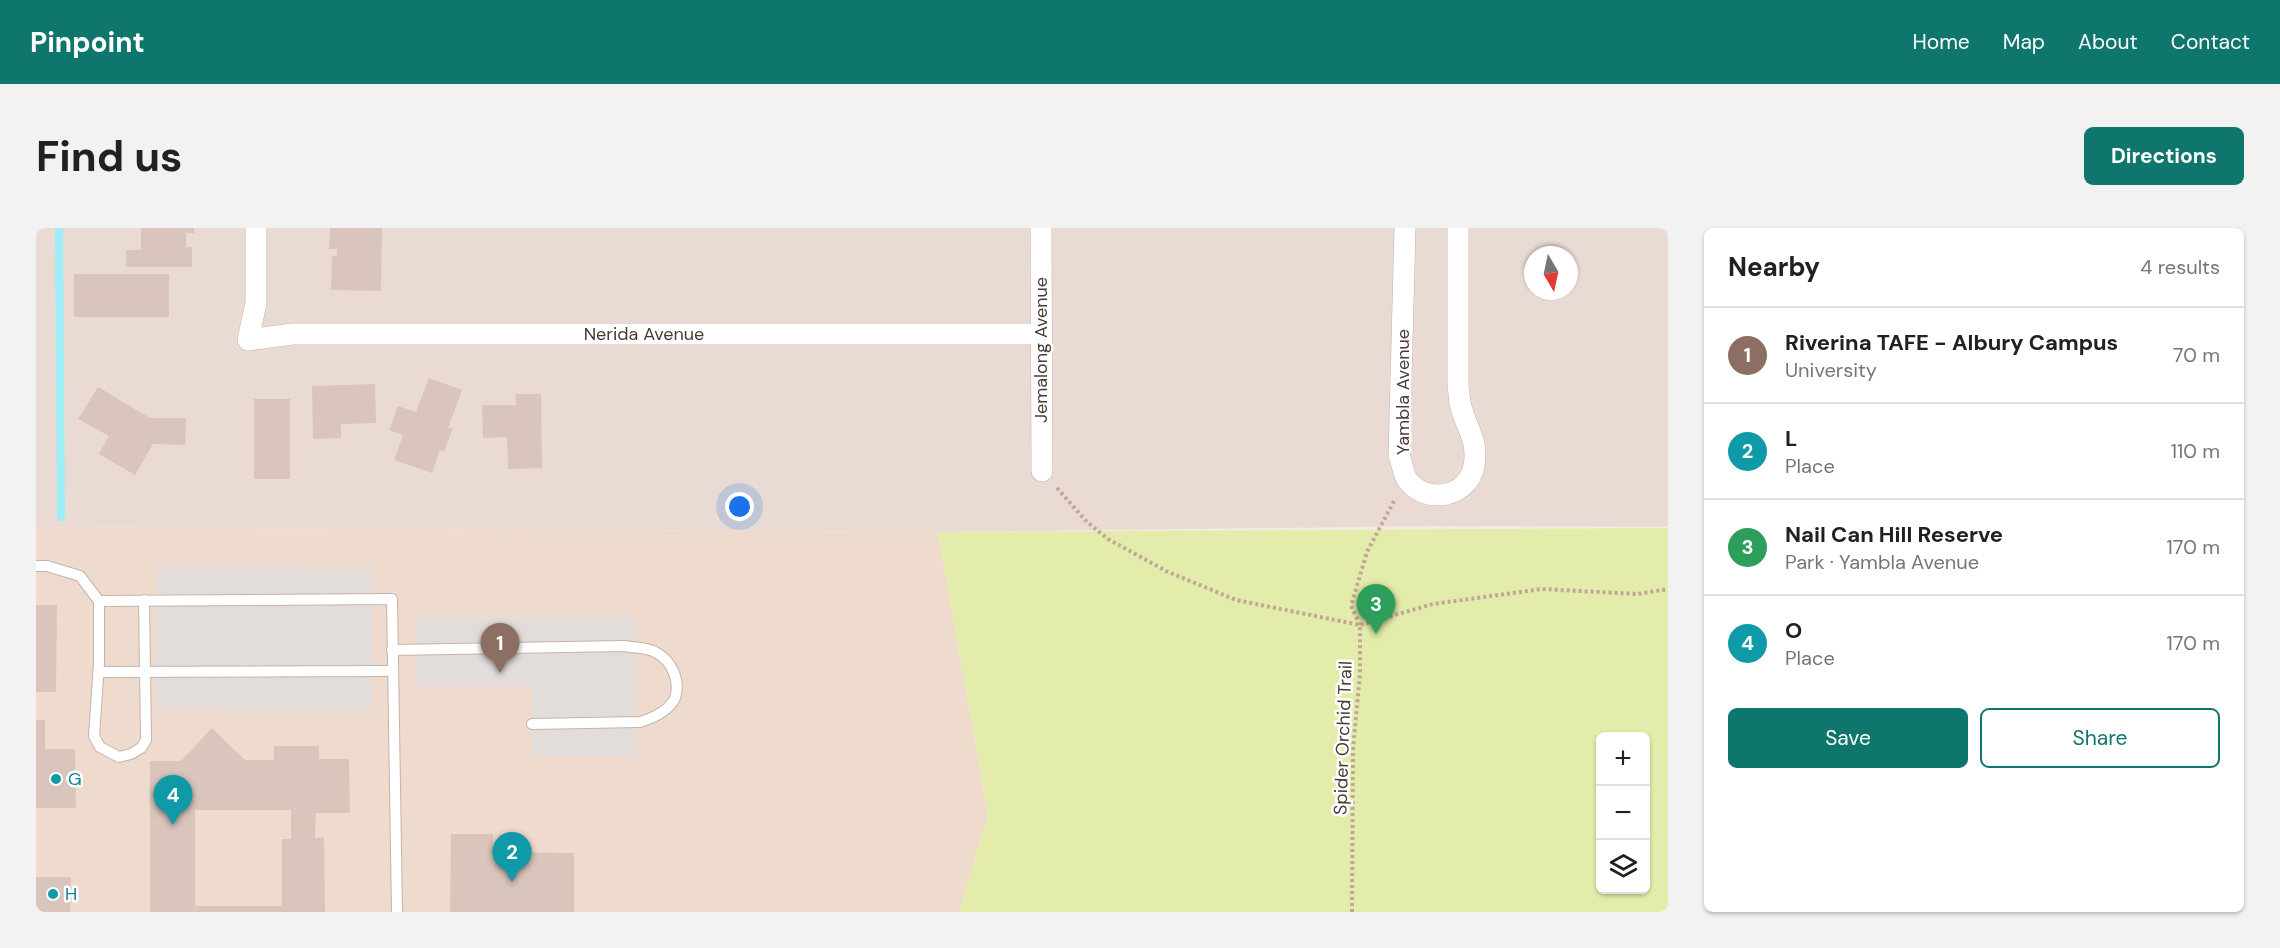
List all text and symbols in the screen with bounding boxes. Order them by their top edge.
text: Pinpoint [30,24,145,61]
text: Home [1912,28,1970,56]
text: Map [2003,28,2045,56]
text: About [2078,28,2138,56]
text: Contact [2171,28,2250,56]
button: Directions [2084,127,2244,185]
text: Find us [36,129,182,184]
north arrow [1524,246,1578,300]
text: Nearby [1728,250,1820,284]
text: 4 results [2140,254,2220,280]
street label: Jemalong Avenue [1029,277,1053,423]
street label: Nerida Avenue [584,322,704,346]
text: Riverina TAFE - Albury Campus [1785,328,2118,357]
street label: Yambla Avenue [1391,329,1415,455]
text: 1 [1744,342,1751,368]
text: 70 m [2173,342,2220,368]
text: University [1785,357,1877,383]
text: L [1785,424,1797,453]
text: 2 [1742,438,1753,464]
text: 110 m [2171,438,2220,464]
text: Place [1785,453,1835,479]
your location [725,492,754,521]
text: Nail Can Hill Reserve [1785,520,2003,549]
text: 3 [1741,534,1754,560]
text: 170 m [2167,534,2220,560]
text: Park · Yambla Avenue [1785,549,1979,575]
pin: 3 [1356,584,1396,634]
text: O [1785,616,1802,645]
pin: 1 [480,624,520,673]
text: 4 [1741,630,1754,656]
text: 170 m [2167,630,2220,656]
text: Place [1785,645,1835,671]
street label: Spider Orchid Trail [1328,661,1358,815]
button: Save [1728,708,1968,768]
button: Share [1980,708,2220,768]
map controls [1596,732,1650,894]
button: + [1596,732,1650,786]
place label: G [68,767,82,791]
marker: G [49,772,63,786]
pin: 4 [154,776,192,825]
button: − [1596,786,1650,840]
pin: 2 [492,832,532,882]
button: layers [1596,840,1650,894]
place label: H [65,882,77,906]
marker: H [46,887,60,901]

